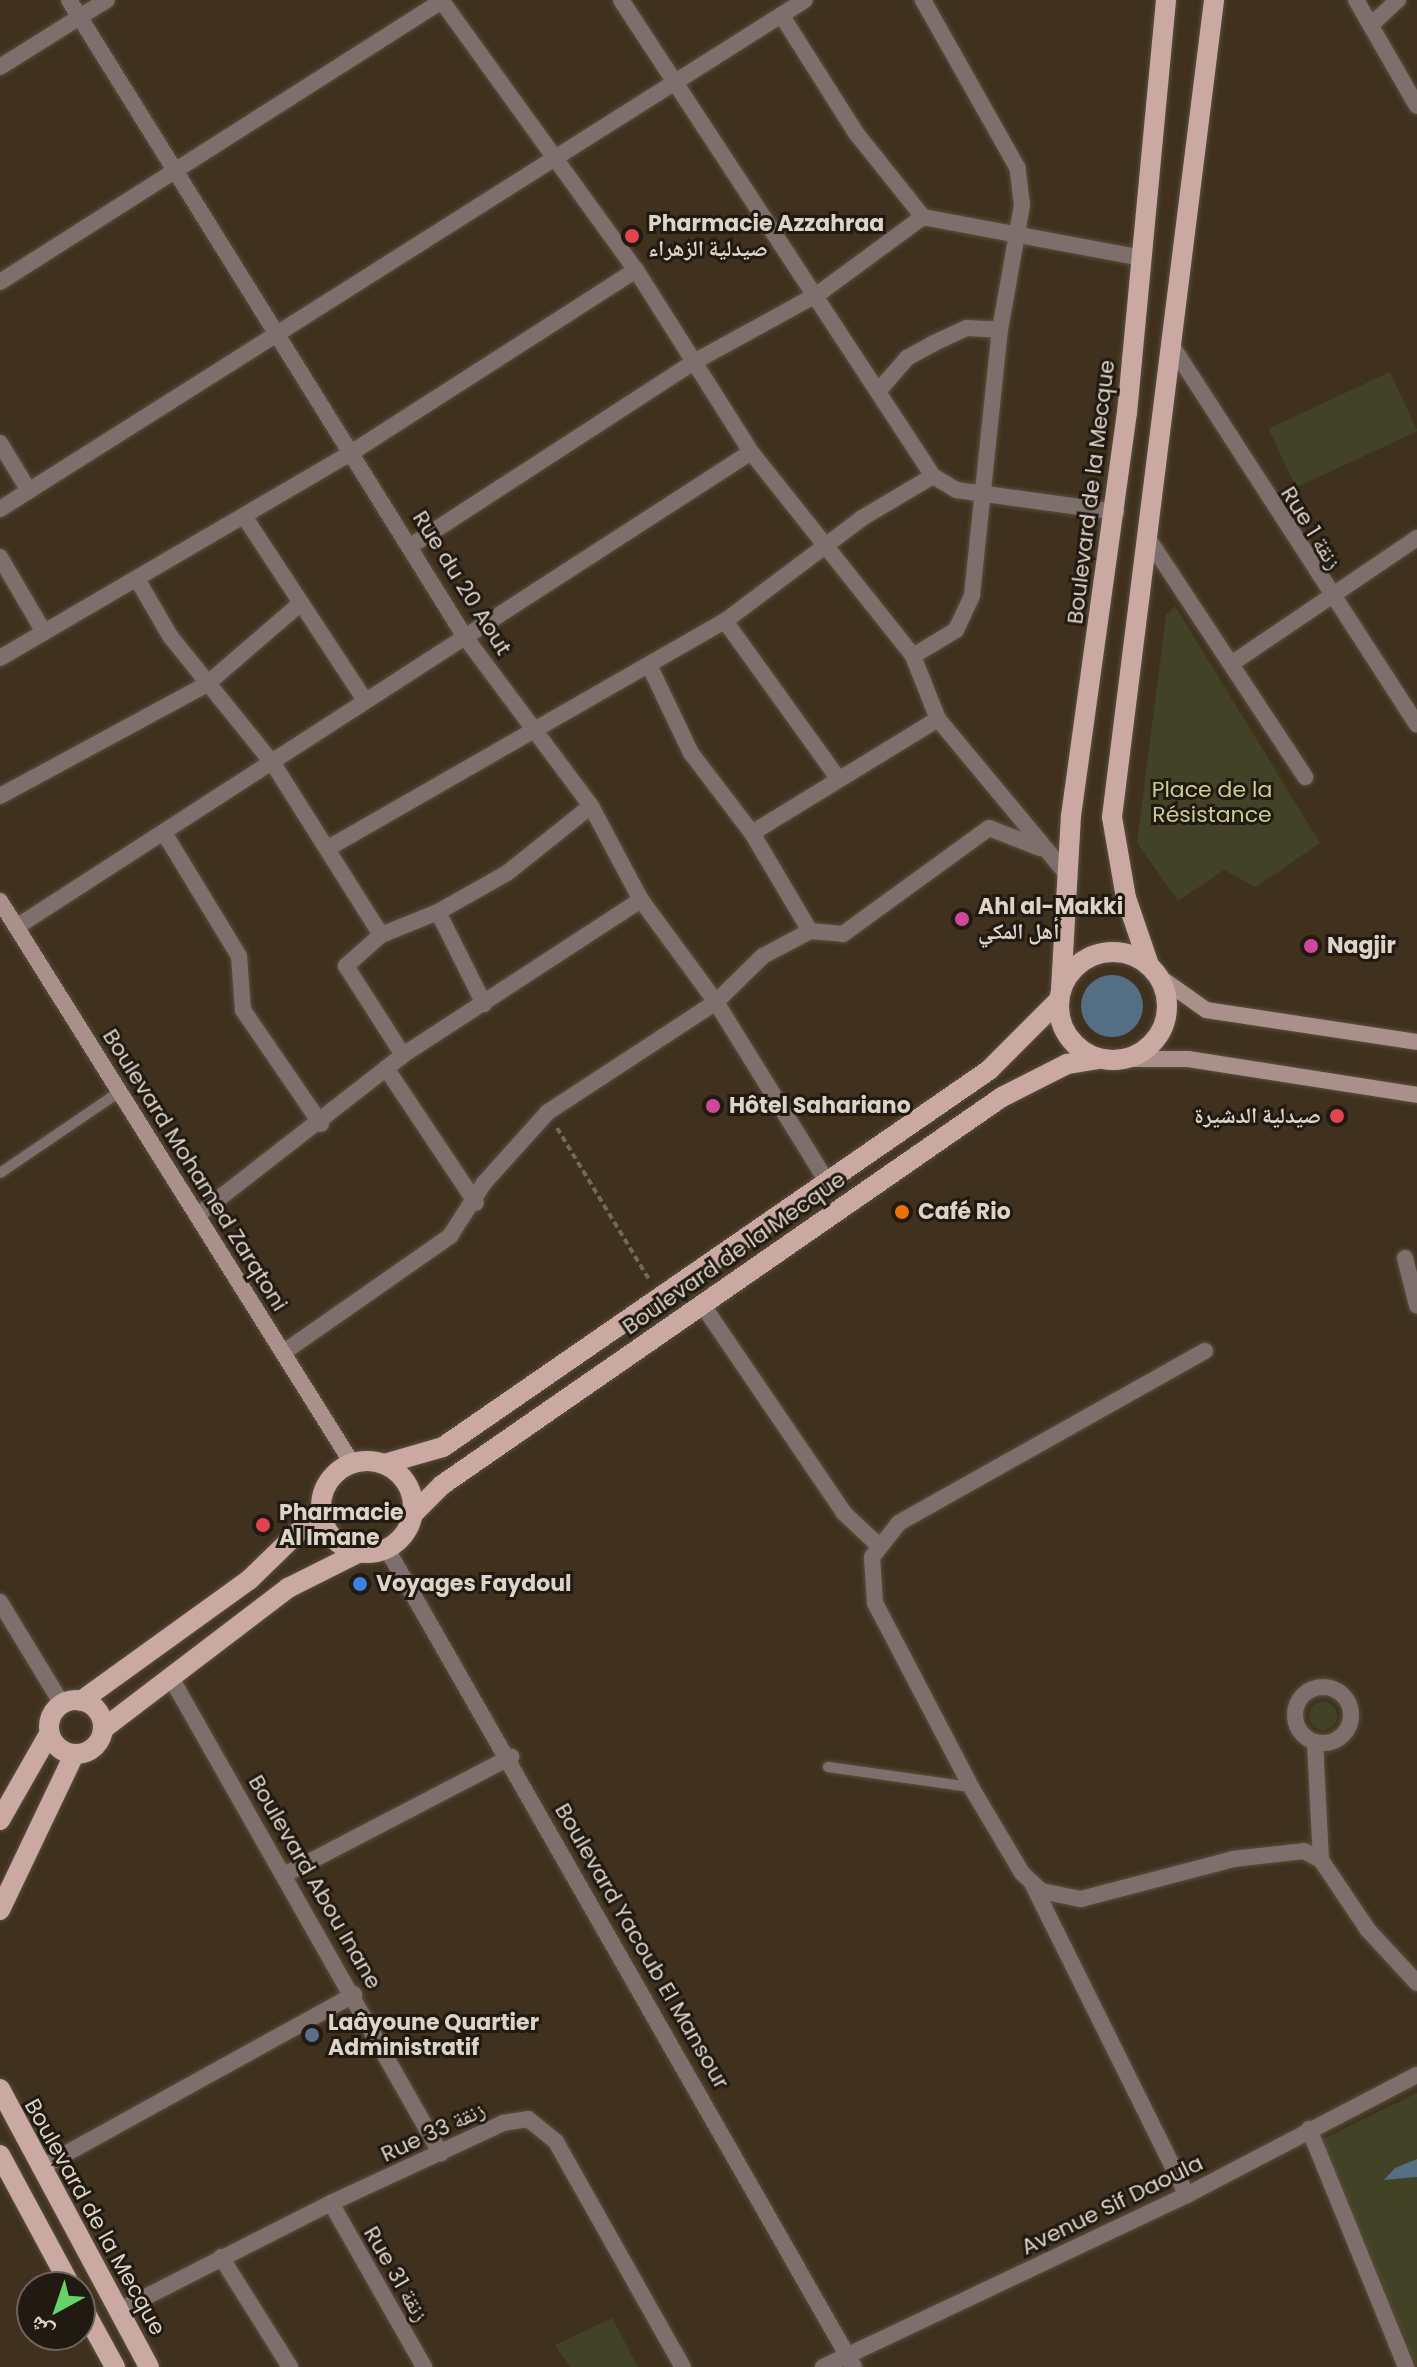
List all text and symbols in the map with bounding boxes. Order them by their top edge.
place label: Pharmacie Azzahraa صيدلية الزهراء [648,210,884,262]
marker: Pharmacie Azzahraa صيدلية الزهراء [623,227,641,245]
street label: Boulevard de la Mecque [1062,358,1120,626]
street label: Rue 1 زنقة [1275,482,1347,574]
street label: Rue du 20 Aout [407,506,517,660]
park label: Place de la Résistance [1152,776,1272,828]
place label: Ahl al-Makki أهل المكي [978,893,1123,944]
marker: Ahl al-Makki أهل المكي [953,910,971,928]
place label: Nagjir [1327,933,1396,959]
marker: Nagjir [1302,937,1320,955]
street label: Boulevard Mohamed Zarqtoni [97,1024,293,1316]
place label: Hôtel Sahariano [729,1093,911,1119]
marker: Hôtel Sahariano [704,1097,722,1115]
place label: صيدلية الدشيرة [1194,1103,1321,1129]
marker: صيدلية الدشيرة [1328,1107,1346,1125]
street label: Boulevard de la Mecque [618,1166,850,1340]
place label: Café Rio [918,1199,1011,1225]
marker: Café Rio [893,1203,911,1221]
place label: Pharmacie Al Imane [279,1499,403,1550]
marker: Pharmacie Al Imane [254,1516,272,1534]
place label: Voyages Faydoul [376,1571,571,1597]
marker: Voyages Faydoul [351,1575,369,1593]
street label: Boulevard Abou Inane [243,1770,387,1994]
street label: Boulevard Yacoub El Mansour [549,1799,735,2093]
place label: Laâyoune Quartier Administratif [328,2009,539,2060]
marker: Laâyoune Quartier Administratif [303,2026,321,2044]
street label: Boulevard de la Mecque [19,2094,171,2340]
street label: Rue 33 زنقة [377,2096,489,2168]
street label: Avenue Sif Daoula [1017,2150,1207,2260]
street label: Rue 31 زنقة [358,2222,434,2326]
north arrow [16,2271,96,2351]
text: ش [23,2309,60,2348]

